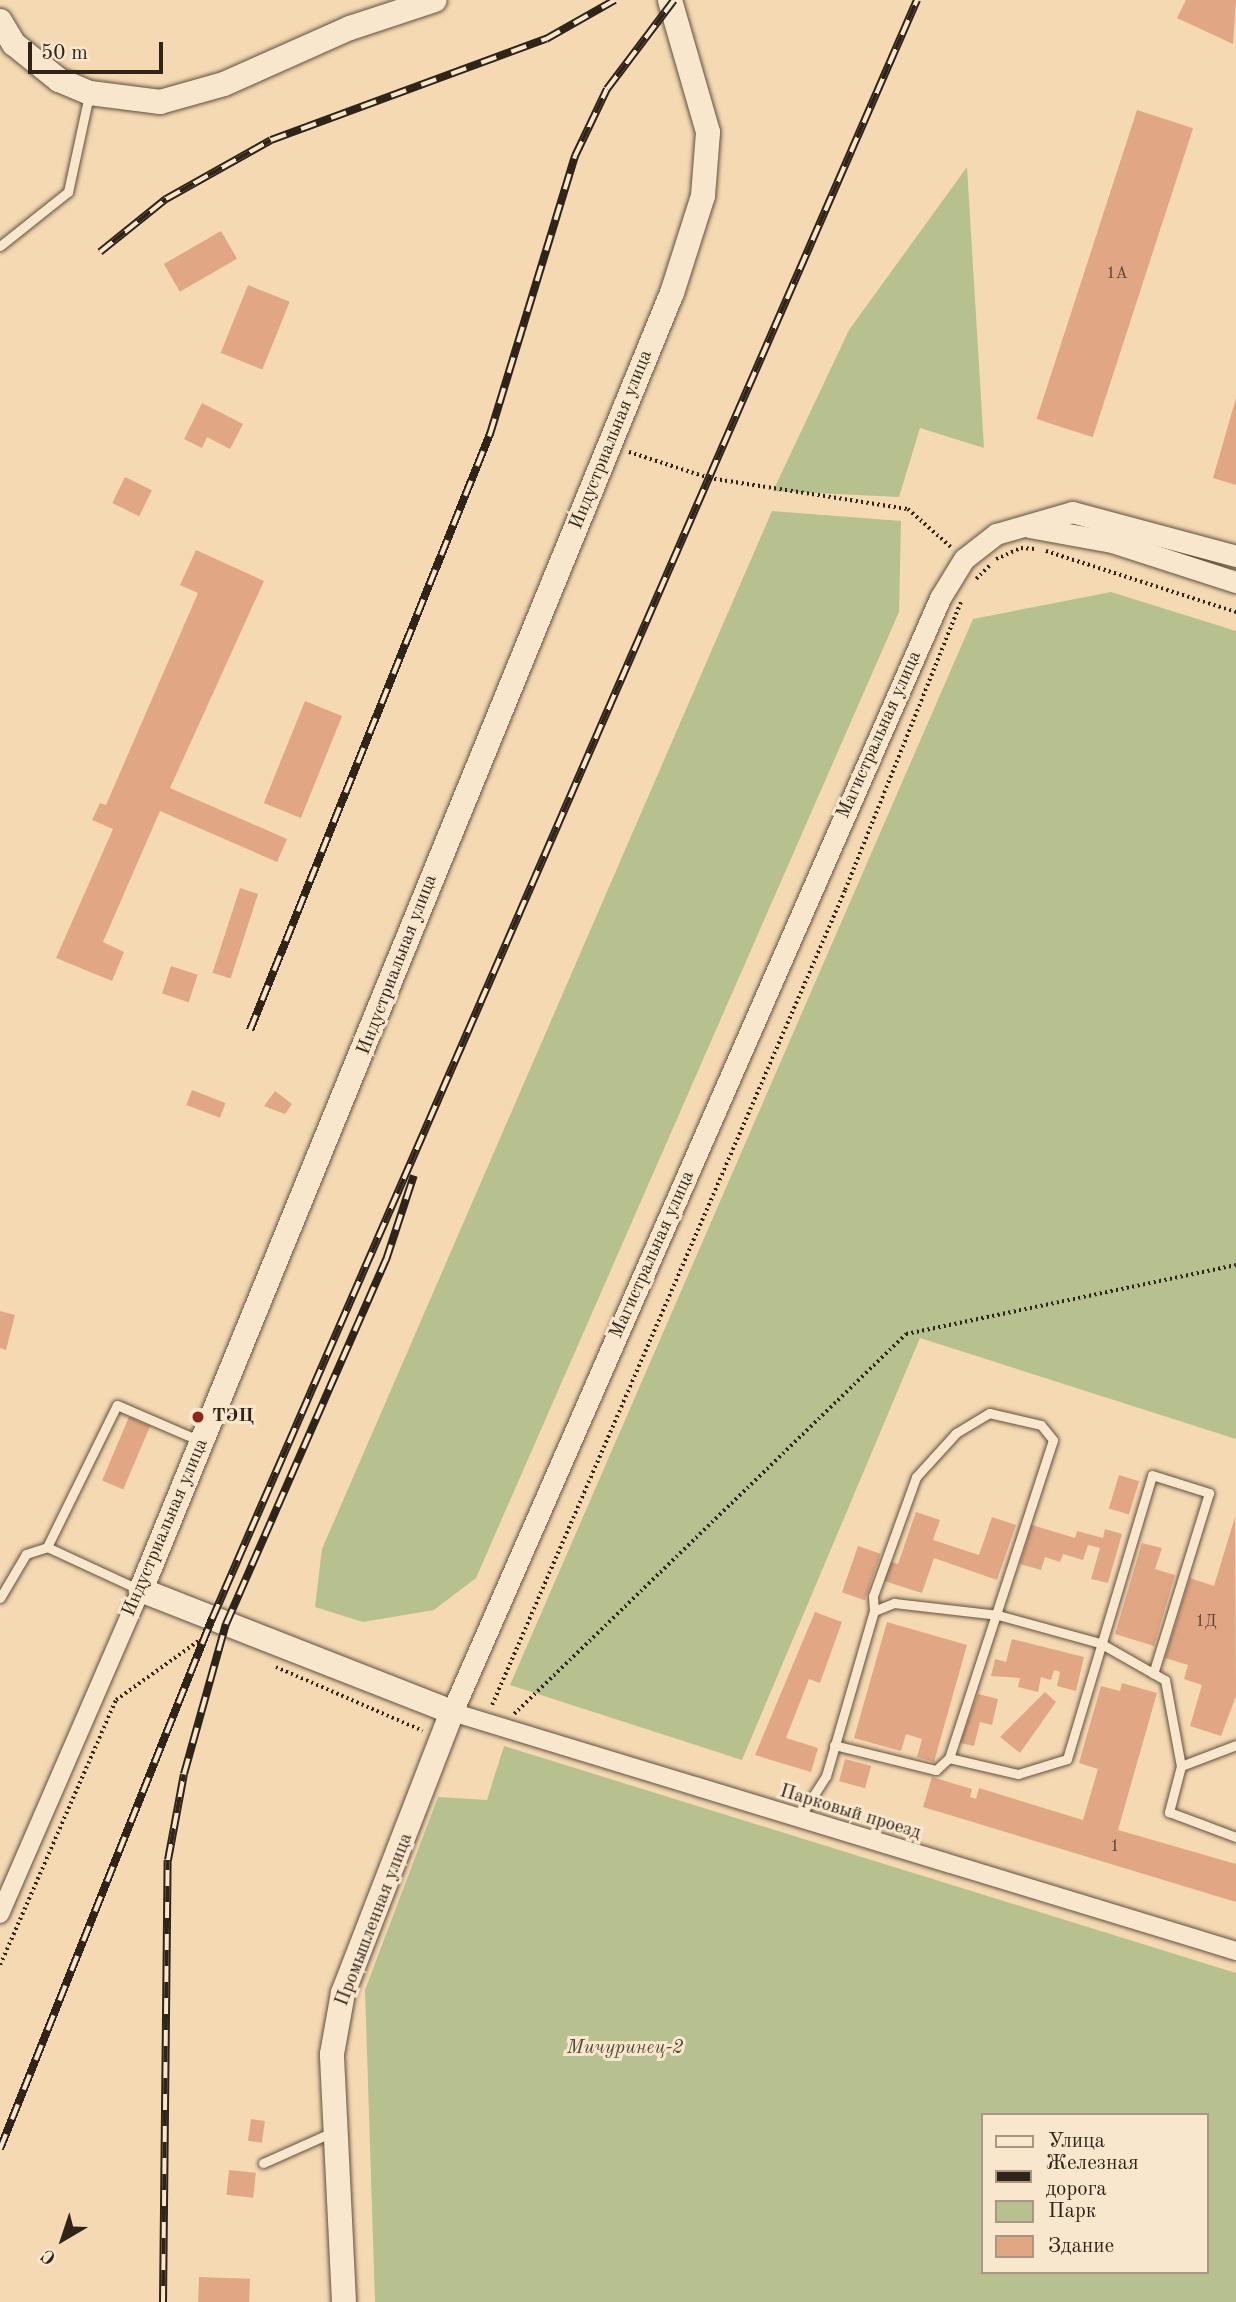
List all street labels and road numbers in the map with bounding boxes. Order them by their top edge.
street label: Индустриальная улица [566,347,658,533]
street label: Магистральная улица [833,648,927,822]
street label: Индустриальная улица [353,872,443,1058]
street label: Магистральная улица [606,1168,700,1342]
street label: Индустриальная улица [118,1436,214,1620]
street label: Парковый проезд [777,1781,923,1845]
street label: Промышленная улица [331,1830,419,2010]

